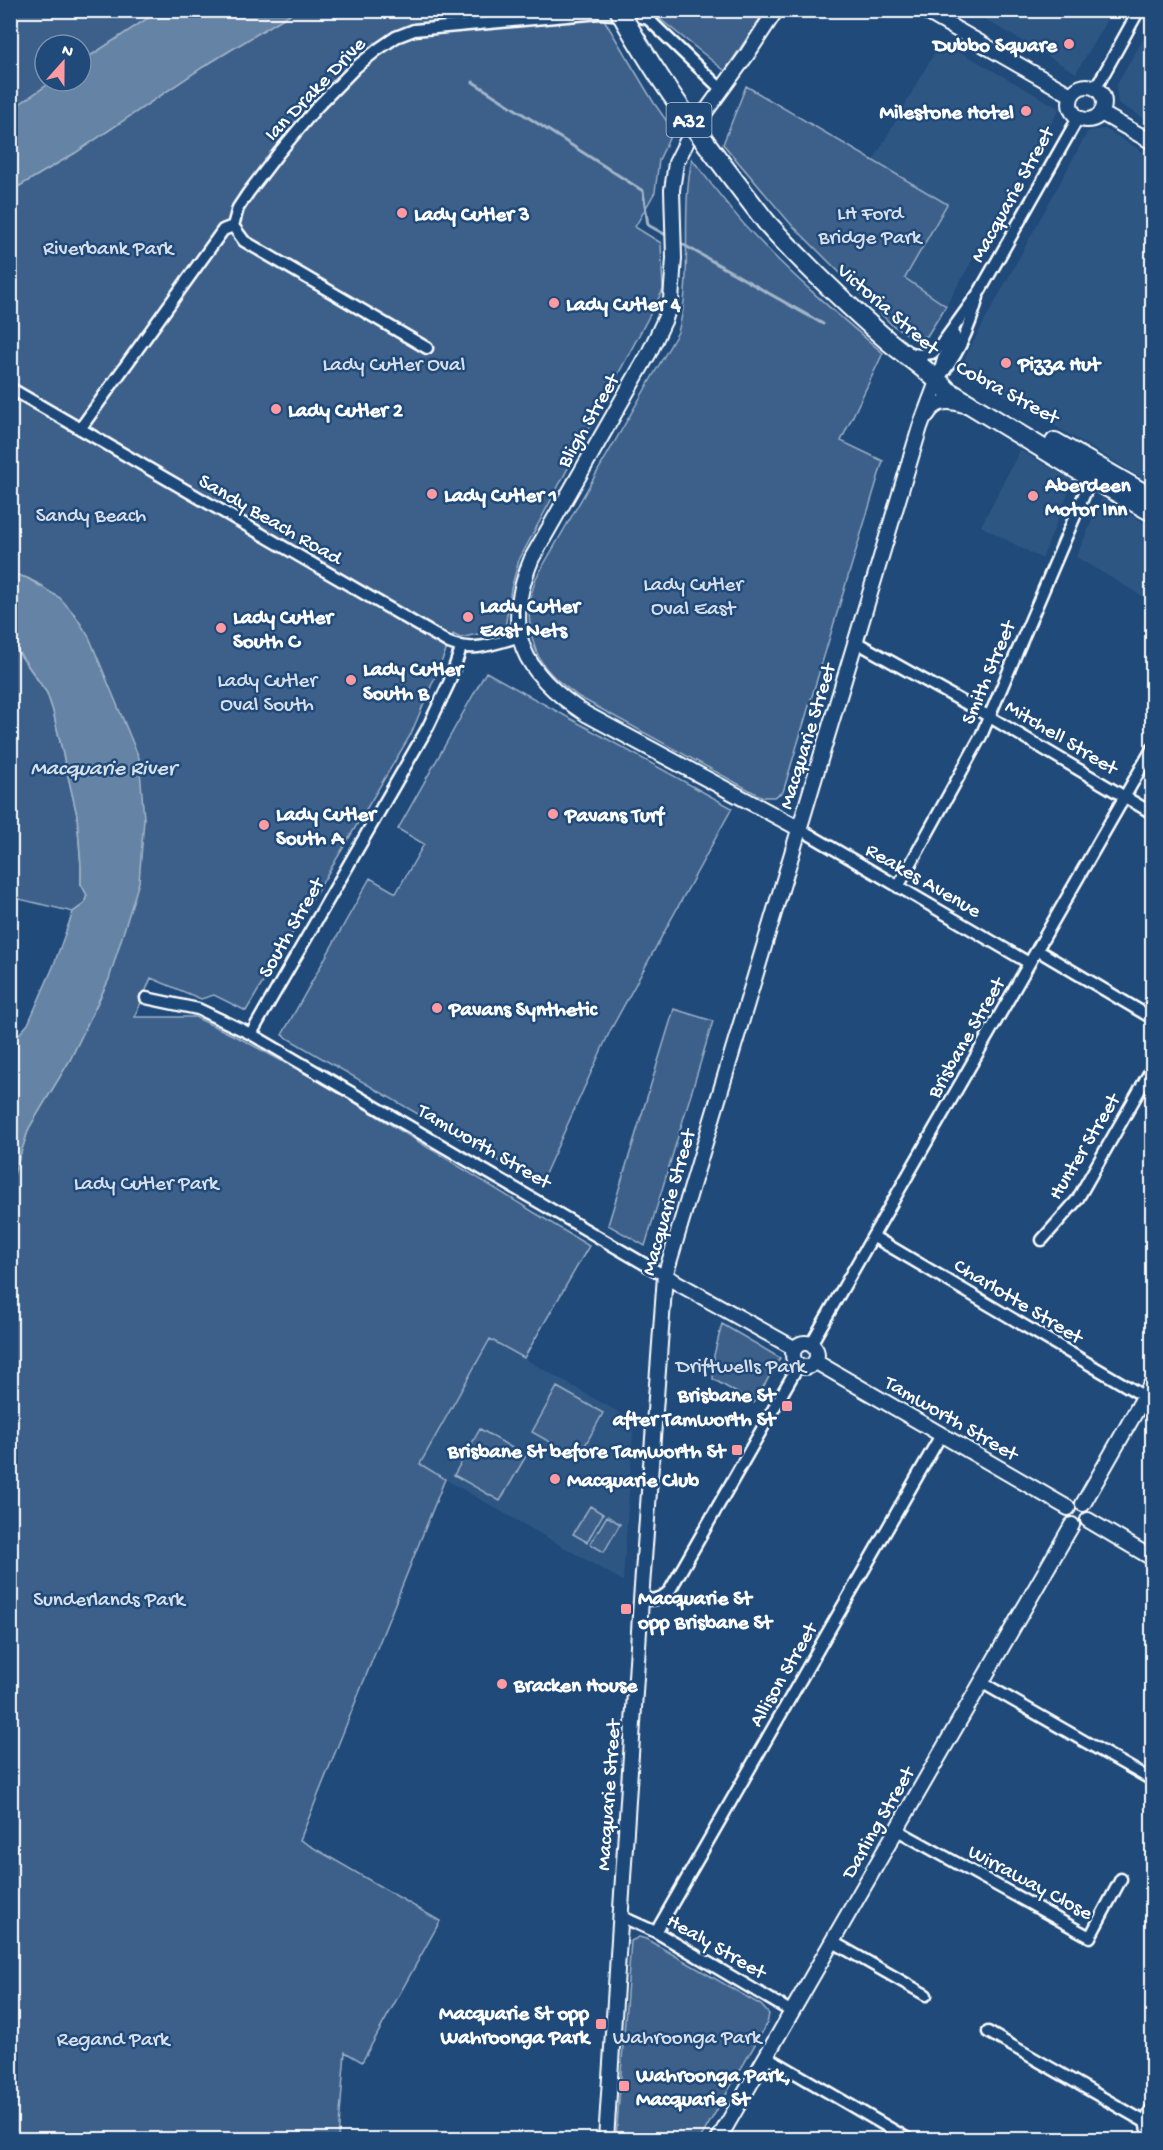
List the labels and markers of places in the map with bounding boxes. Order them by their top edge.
place label: Dubbo Square [931,35,1058,60]
marker: Dubbo Square [1062,37,1076,51]
place label: Milestone Hotel [879,102,1014,127]
marker: Milestone Hotel [1019,104,1033,118]
place label: Lady Cutler 3 [414,204,530,229]
marker: Lady Cutler 3 [395,206,409,220]
place label: Lady Cutler 4 [566,294,682,319]
marker: Lady Cutler 4 [547,296,561,310]
place label: Pizza Hut [1017,354,1102,379]
marker: Pizza Hut [999,356,1013,370]
place label: Lady Cutler 2 [288,400,404,425]
marker: Lady Cutler 2 [269,402,283,416]
place label: Aberdeen Motor Inn [1044,475,1132,524]
place label: Lady Cutler 1 [444,485,557,510]
marker: Lady Cutler 1 [425,487,439,501]
marker: Aberdeen Motor Inn [1026,489,1040,503]
place label: Lady Cutler East Nets [480,596,582,645]
place label: Lady Cutler South C [233,607,335,656]
marker: Lady Cutler East Nets [461,610,475,624]
marker: Lady Cutler South C [214,621,228,635]
place label: Lady Cutler South B [363,659,465,708]
marker: Lady Cutler South B [344,673,358,687]
place label: Lady Cutler South A [276,804,378,853]
place label: Pavans Turf [564,805,666,830]
marker: Pavans Turf [546,807,560,821]
marker: Lady Cutler South A [257,818,271,832]
place label: Pavans Synthetic [448,999,599,1024]
marker: Pavans Synthetic [430,1001,444,1015]
place label: Brisbane St after Tamworth St [612,1385,777,1434]
marker: Brisbane St after Tamworth St [780,1399,794,1413]
place label: Brisbane St before Tamworth St [447,1441,727,1466]
marker: Brisbane St before Tamworth St [730,1443,744,1457]
place label: Macquarie Club [567,1470,699,1495]
marker: Macquarie Club [548,1472,562,1486]
place label: Macquarie St opp Brisbane St [637,1588,774,1637]
marker: Macquarie St opp Brisbane St [619,1602,633,1616]
place label: Bracken House [513,1675,639,1700]
marker: Bracken House [495,1677,509,1691]
place label: Macquarie St opp Wahroonga Park [439,2003,592,2052]
marker: Macquarie St opp Wahroonga Park [594,2017,608,2031]
place label: Wahroonga Park, Macquarie St [635,2065,791,2114]
marker: Wahroonga Park, Macquarie St [617,2079,631,2093]

